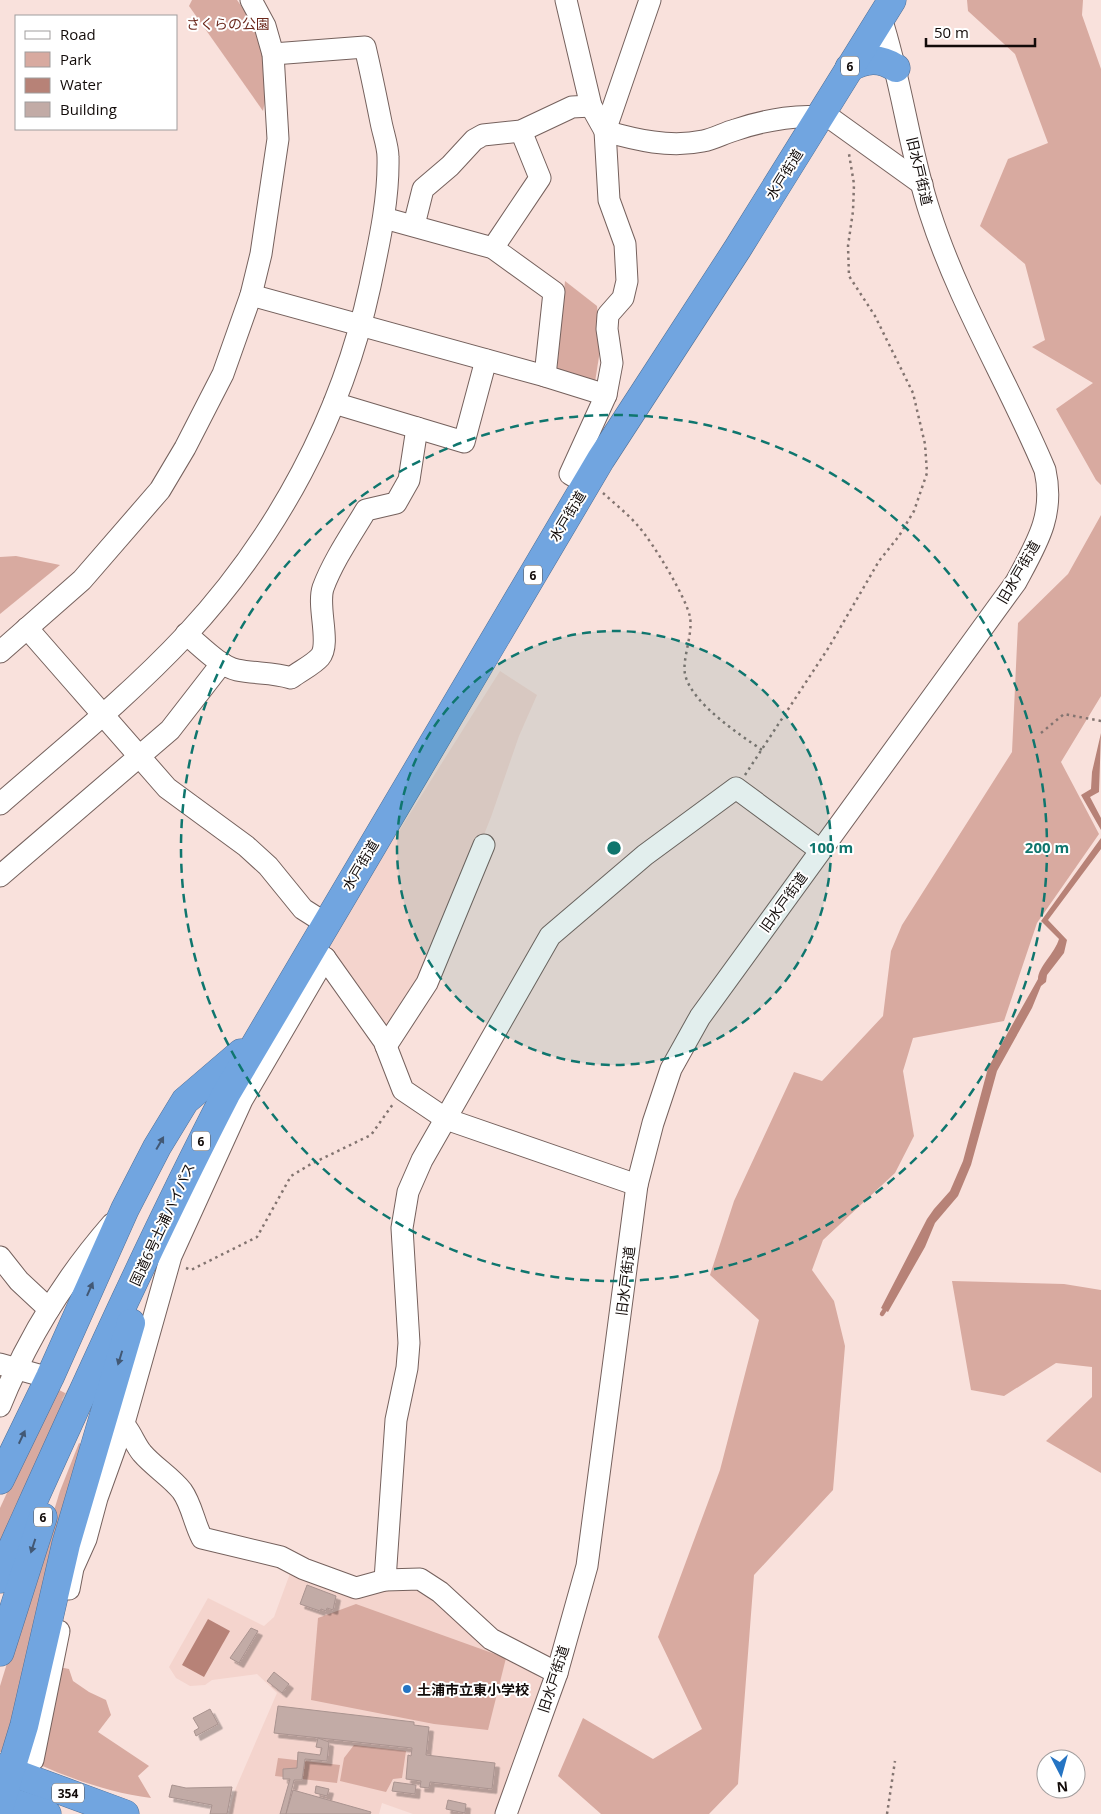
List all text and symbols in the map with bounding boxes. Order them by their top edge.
park label: さくらの公園 [186,14,270,33]
legend [15,15,178,130]
scale bar [926,15,1035,47]
text: 50 m [934,22,969,42]
text: Road [60,24,96,44]
text: Park [60,49,91,69]
road number: 6 [841,56,859,76]
text: Water [60,74,102,94]
text: Building [60,99,117,119]
street label: 旧水戸街道 [903,135,937,207]
street label: 水戸街道 [761,145,807,203]
street label: 水戸街道 [544,487,590,545]
street label: 旧水戸街道 [992,537,1044,607]
road number: 6 [524,566,542,584]
street label: 水戸街道 [337,836,383,894]
text: 100 m [809,837,853,857]
text: 200 m [1025,837,1069,857]
centre of rings [605,839,623,857]
street label: 旧水戸街道 [755,868,811,936]
road number: 6 [192,1132,210,1150]
one-way arrow [156,1135,164,1150]
street label: 国道6号土浦バイパス [125,1159,199,1289]
street label: 旧水戸街道 [611,1245,639,1317]
one-way arrow [86,1282,94,1296]
one-way arrow [115,1351,123,1366]
one-way arrow [18,1430,26,1444]
road number: 6 [34,1508,52,1526]
one-way arrow [29,1538,37,1553]
street label: 旧水戸街道 [533,1643,573,1715]
place label: 土浦市立東小学校 [417,1680,529,1699]
marker: 土浦市立東小学校 [401,1683,413,1695]
north arrow [1036,1749,1086,1799]
text: N [1056,1777,1069,1797]
road number: 354 [52,1784,84,1802]

